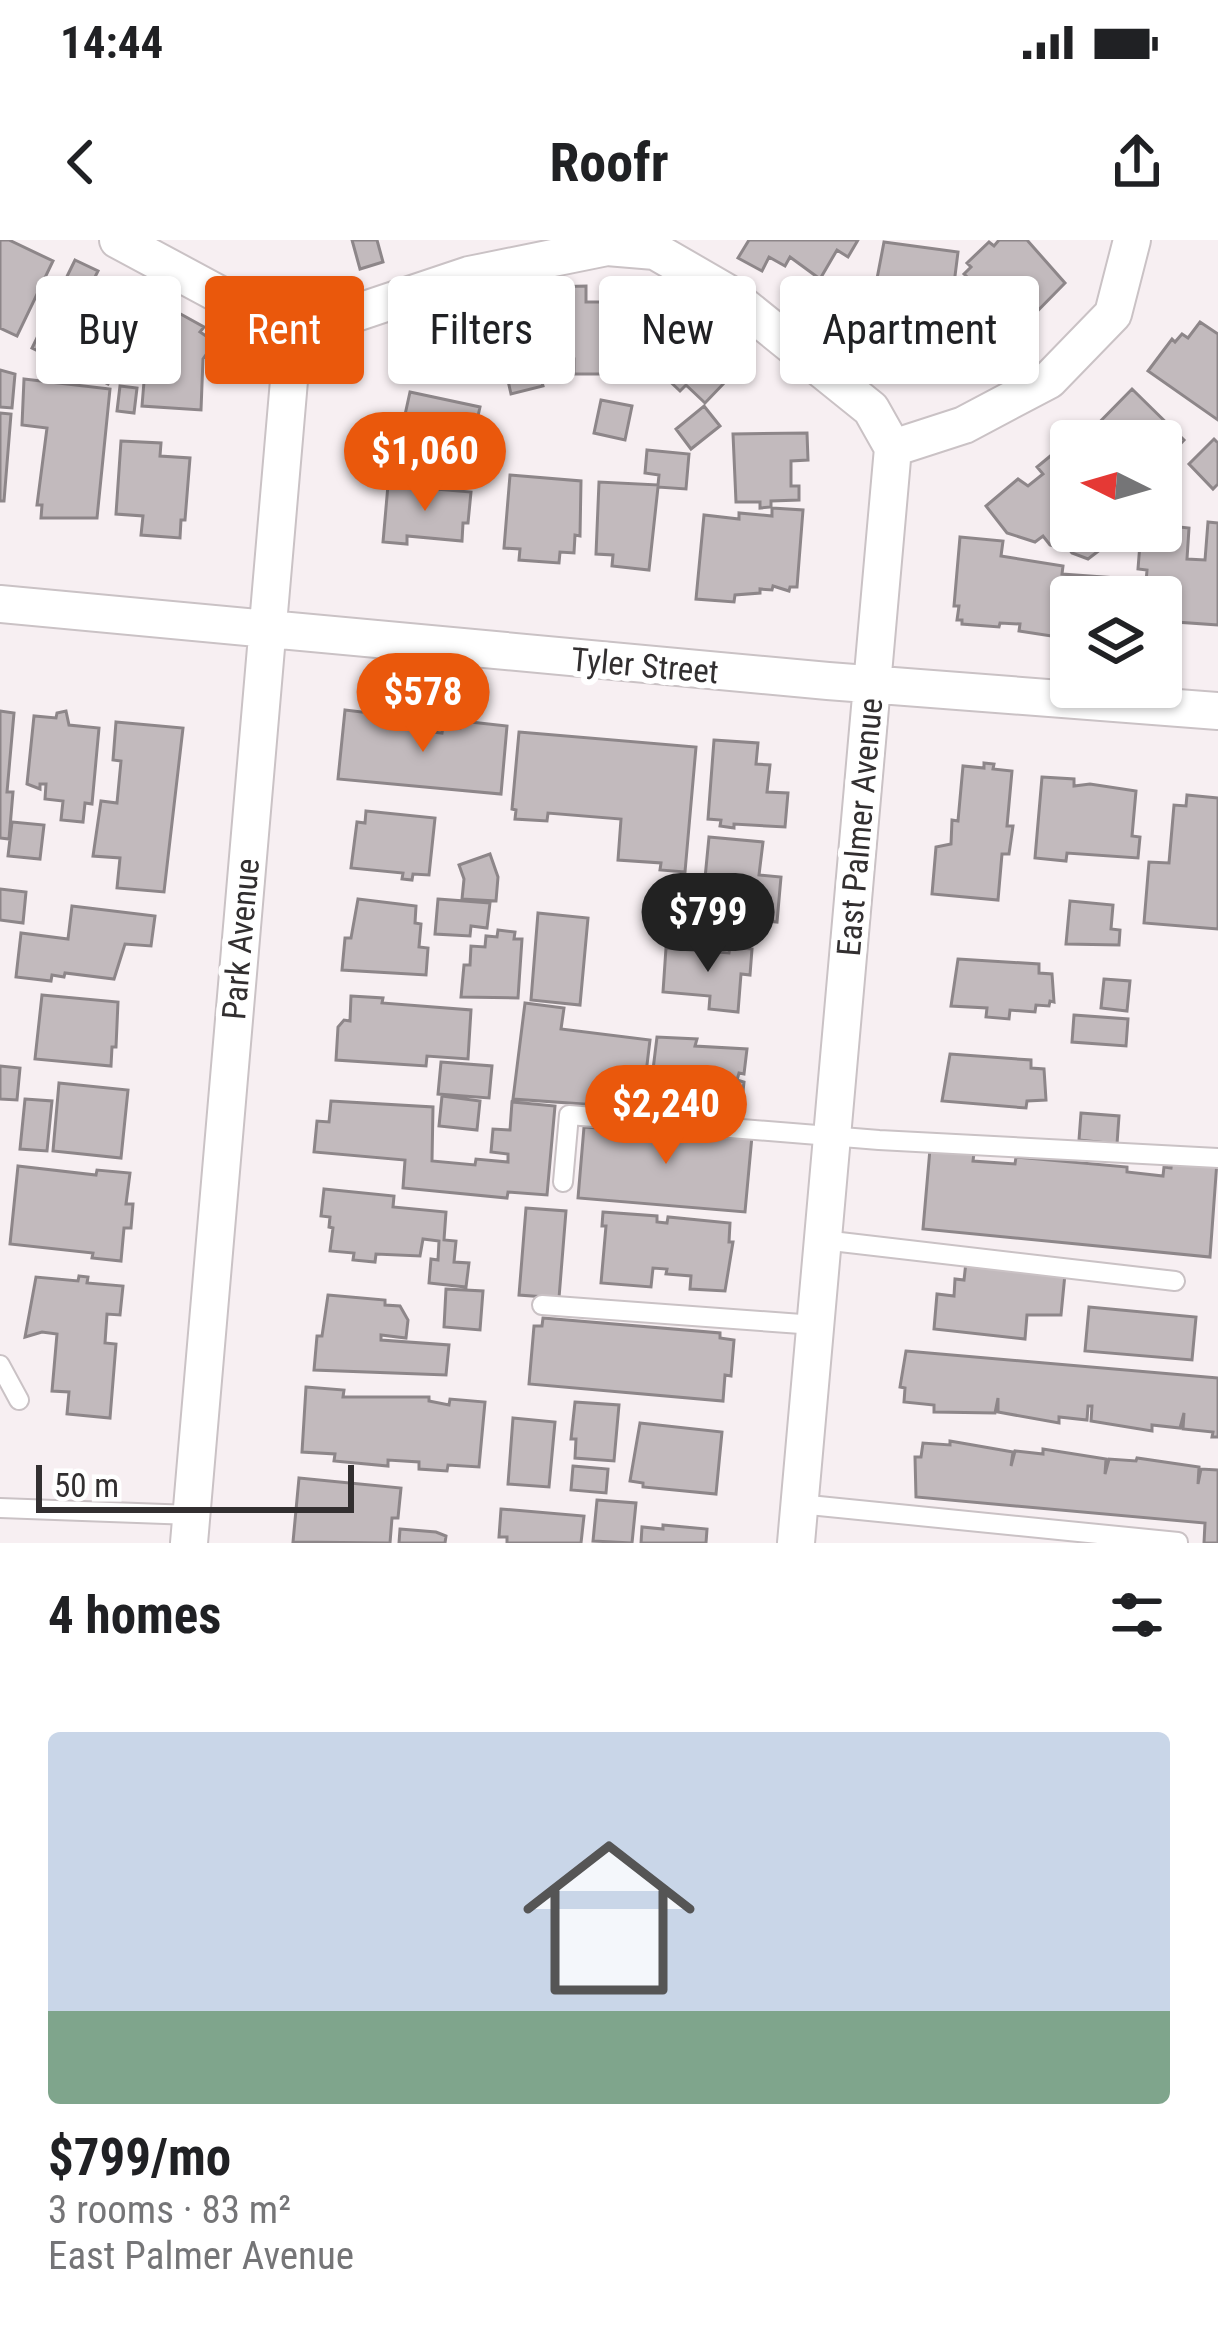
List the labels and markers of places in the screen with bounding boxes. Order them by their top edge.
pin: $1,060 [327,412,523,514]
pin: $578 [352,653,494,755]
pin: $799 [637,873,779,975]
pin: $2,240 [568,1065,764,1167]

